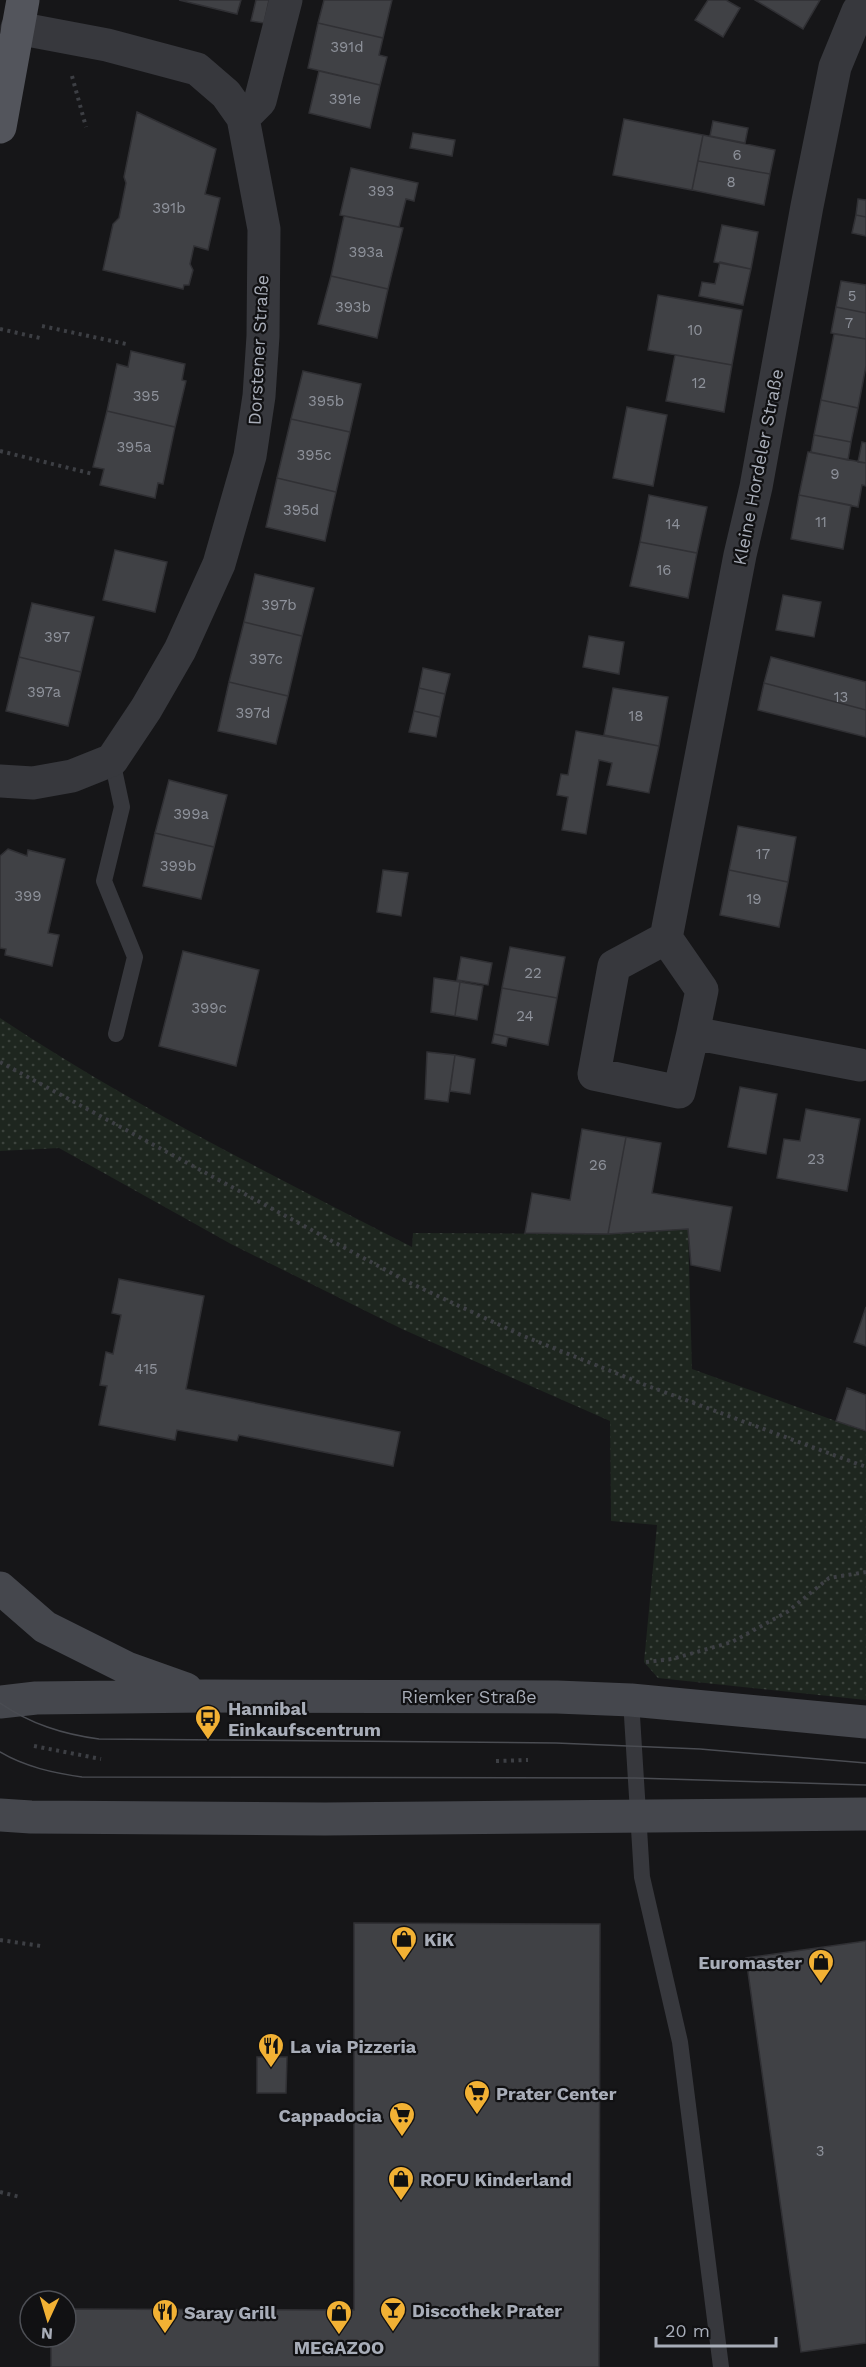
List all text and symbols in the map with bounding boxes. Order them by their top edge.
house number: 391d [330,38,364,56]
house number: 391e [329,90,361,108]
house number: 6 [732,146,742,164]
house number: 8 [726,173,736,191]
house number: 393 [368,182,394,200]
house number: 391b [152,199,186,217]
house number: 393a [349,243,384,261]
street label: Dorstener Straße [244,274,272,426]
house number: 5 [848,287,856,305]
house number: 393b [335,298,371,316]
house number: 7 [845,314,853,332]
house number: 10 [687,321,703,339]
street label: Kleine Hordeler Straße [729,367,787,567]
house number: 12 [692,374,706,392]
house number: 395 [133,387,159,405]
house number: 395b [308,392,344,410]
house number: 395a [116,438,152,456]
house number: 395c [296,446,332,464]
house number: 9 [830,465,840,483]
house number: 395d [283,501,319,519]
house number: 11 [815,513,827,531]
house number: 14 [665,515,681,533]
house number: 16 [657,561,671,579]
house number: 397b [261,596,297,614]
house number: 397 [44,628,70,646]
house number: 397c [249,650,283,668]
house number: 397a [27,683,62,701]
house number: 13 [834,688,848,706]
house number: 397d [236,704,270,722]
house number: 18 [628,707,644,725]
house number: 399a [173,805,209,823]
house number: 17 [756,845,770,863]
house number: 399b [160,857,196,875]
house number: 399 [14,887,42,905]
house number: 19 [746,890,762,908]
house number: 22 [524,964,542,982]
house number: 399c [191,999,227,1017]
house number: 24 [516,1007,534,1025]
house number: 23 [807,1150,825,1168]
house number: 26 [589,1156,607,1174]
house number: 415 [134,1360,158,1378]
street label: Riemker Straße [401,1686,537,1707]
place label: Hannibal Einkaufscentrum [228,1698,381,1740]
bus stop icon: Hannibal Einkaufscentrum [193,1703,223,1741]
shop icon: KiK [389,1924,419,1962]
place label: KiK [424,1929,455,1950]
shop icon: Euromaster [806,1947,836,1985]
place label: Euromaster [698,1952,802,1973]
restaurant icon: La via Pizzeria [256,2031,286,2069]
place label: La via Pizzeria [290,2036,417,2057]
supermarket icon: Prater Center [462,2078,492,2116]
place label: Prater Center [496,2083,617,2104]
supermarket icon: Cappadocia [387,2100,417,2138]
place label: Cappadocia [279,2105,383,2126]
house number: 3 [816,2142,824,2160]
shop icon: ROFU Kinderland [386,2164,416,2202]
place label: ROFU Kinderland [420,2169,572,2190]
north arrow [18,2289,78,2349]
bar icon: Discothek Prater [378,2295,408,2333]
restaurant icon: Saray Grill [150,2297,180,2335]
shop icon: MEGAZOO [324,2298,354,2336]
place label: Discothek Prater [412,2300,562,2321]
place label: Saray Grill [184,2302,276,2323]
scale bar [656,2310,776,2348]
text: 20 m [665,2320,710,2341]
text: N [40,2324,54,2343]
place label: MEGAZOO [294,2337,384,2358]

